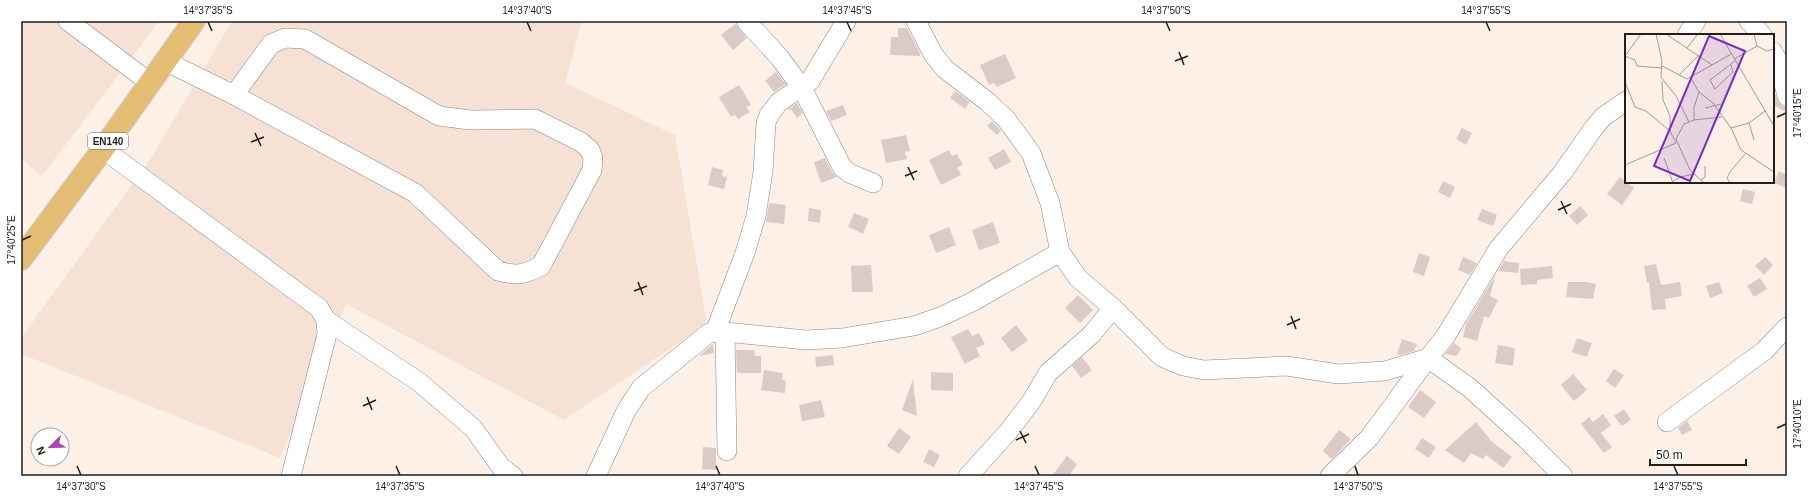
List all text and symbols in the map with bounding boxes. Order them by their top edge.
text: 14°37'35"S [183,5,233,16]
text: 14°37'40"S [502,5,552,16]
text: 14°37'45"S [822,5,872,16]
text: 14°37'50"S [1141,5,1191,16]
text: 14°37'55"S [1461,5,1511,16]
inset map [1625,34,1774,183]
text: 17°40'15"E [1792,88,1803,138]
road number: EN140 [88,133,128,149]
text: 17°40'25"E [6,215,17,265]
text: 17°40'10"E [1792,399,1803,449]
north arrow [30,427,70,467]
scale bar [1650,441,1746,467]
text: N [34,445,48,457]
text: 50 m [1656,448,1683,462]
text: 14°37'30"S [56,481,106,492]
text: 14°37'35"S [375,481,425,492]
text: 14°37'40"S [695,481,745,492]
text: 14°37'45"S [1014,481,1064,492]
text: 14°37'50"S [1333,481,1383,492]
text: 14°37'55"S [1653,481,1703,492]

